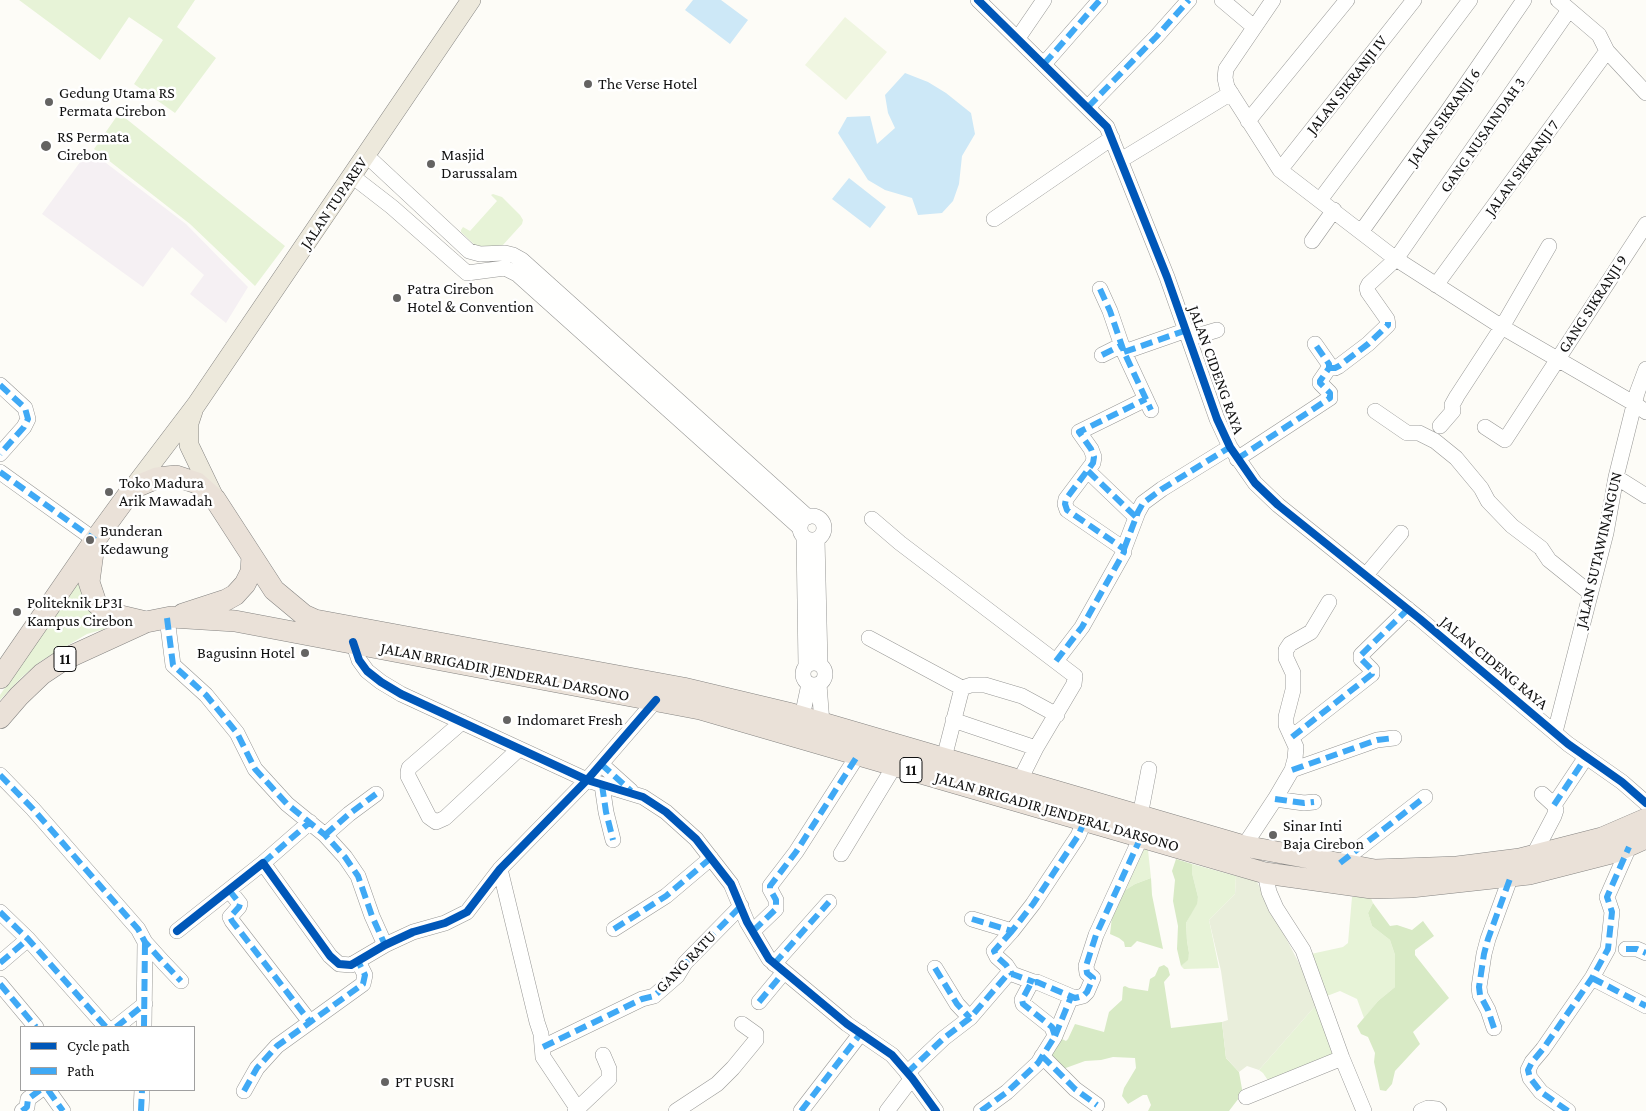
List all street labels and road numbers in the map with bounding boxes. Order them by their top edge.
street label: JALAN SIKRANJI IV [1302,32,1392,138]
street label: JALAN SIKRANJI 6 [1403,64,1485,170]
street label: GANG NUSAINDAH 3 [1436,74,1530,196]
street label: JALAN SIKRANJI 7 [1481,116,1563,220]
street label: JALAN TUPAREV [296,153,372,253]
street label: GANG SIKRANJI 9 [1554,251,1632,357]
street label: JALAN CIDENG RAYA [1184,303,1248,437]
street label: JALAN SUTAWINANGUN [1572,470,1626,630]
street label: JALAN CIDENG RAYA [1436,612,1552,714]
street label: JALAN BRIGADIR JENDERAL DARSONO [379,638,631,706]
road number: 11 [54,646,76,672]
road number: 11 [900,758,922,782]
street label: JALAN BRIGADIR JENDERAL DARSONO [933,768,1181,856]
street label: GANG RATU [652,927,720,997]

